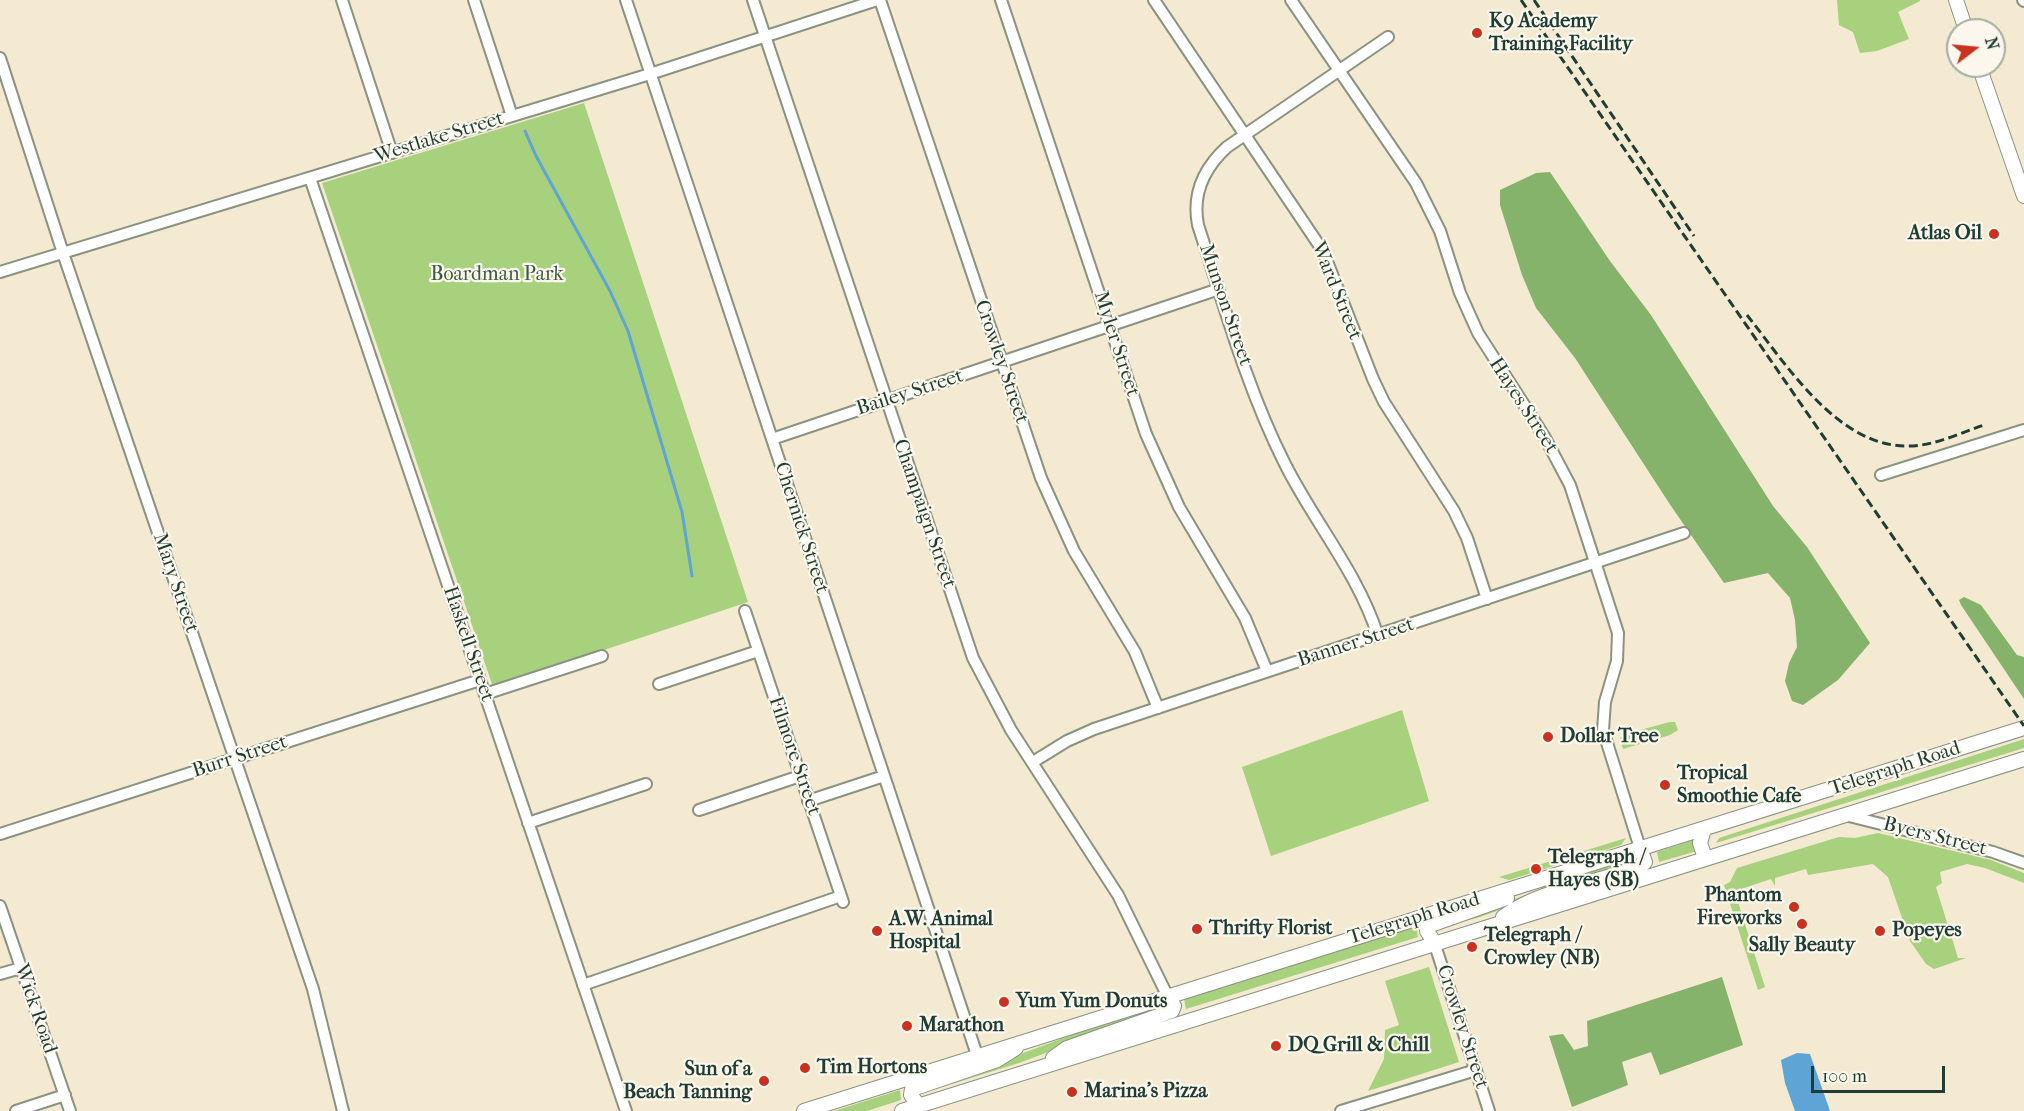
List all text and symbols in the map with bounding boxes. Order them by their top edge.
place label: K9 Academy Training Facility [1489,10,1633,57]
north arrow [1946,18,2006,78]
marker: K9 Academy Training Facility [1470,26,1484,40]
text: N [1981,35,2003,52]
street label: Westlake Street [371,107,507,169]
place label: Atlas Oil [1908,222,1982,246]
marker: Atlas Oil [1987,227,2001,241]
street label: Ward Street [1305,238,1367,344]
street label: Munson Street [1193,241,1257,369]
park label: Boardman Park [430,263,564,287]
street label: Myler Street [1088,288,1144,400]
street label: Crowley Street [969,297,1033,427]
street label: Hayes Street [1483,354,1563,458]
street label: Bailey Street [854,364,966,422]
street label: Champaign Street [887,436,961,592]
street label: Chernick Street [768,459,834,597]
street label: Mary Street [147,530,203,636]
street label: Haskell Street [437,583,499,705]
street label: Banner Street [1295,613,1417,673]
street label: Filmore Street [762,693,826,819]
place label: Dollar Tree [1560,725,1659,749]
street label: Burr Street [189,730,291,784]
marker: Dollar Tree [1541,730,1555,744]
street label: Telegraph Road [1827,737,1963,801]
place label: Tropical Smoothie Cafe [1677,762,1801,809]
marker: Tropical Smoothie Cafe [1658,778,1672,792]
street label: Byers Street [1881,813,1989,861]
place label: Telegraph / Hayes (SB) [1548,846,1645,893]
marker: Telegraph / Hayes (SB) [1529,862,1543,876]
place label: Phantom Fireworks [1697,884,1782,931]
street label: Telegraph Road [1345,888,1483,950]
marker: Phantom Fireworks [1787,900,1801,914]
place label: A.W. Animal Hospital [889,908,993,955]
place label: Thrifty Florist [1209,917,1332,941]
marker: Sally Beauty [1795,917,1809,931]
place label: Popeyes [1892,919,1962,943]
marker: Thrifty Florist [1190,922,1204,936]
marker: A.W. Animal Hospital [870,924,884,938]
place label: Telegraph / Crowley (NB) [1484,924,1600,971]
marker: Popeyes [1873,924,1887,938]
place label: Sally Beauty [1749,934,1855,958]
marker: Telegraph / Crowley (NB) [1465,940,1479,954]
street label: Wick Road [8,961,62,1057]
street label: Crowley Street [1431,962,1493,1092]
place label: Yum Yum Donuts [1016,990,1167,1014]
marker: Yum Yum Donuts [997,995,1011,1009]
place label: Marathon [919,1014,1004,1038]
marker: Marathon [900,1019,914,1033]
place label: DQ Grill & Chill [1288,1034,1429,1058]
marker: DQ Grill & Chill [1269,1039,1283,1053]
scale bar [1814,1054,1948,1092]
place label: Tim Hortons [817,1056,927,1080]
place label: Sun of a Beach Tanning [623,1058,752,1105]
marker: Tim Hortons [798,1061,812,1075]
text: 100 m [1822,1066,1867,1087]
marker: Sun of a Beach Tanning [757,1074,771,1088]
place label: Marina's Pizza [1084,1080,1207,1104]
marker: Marina's Pizza [1065,1085,1079,1099]

